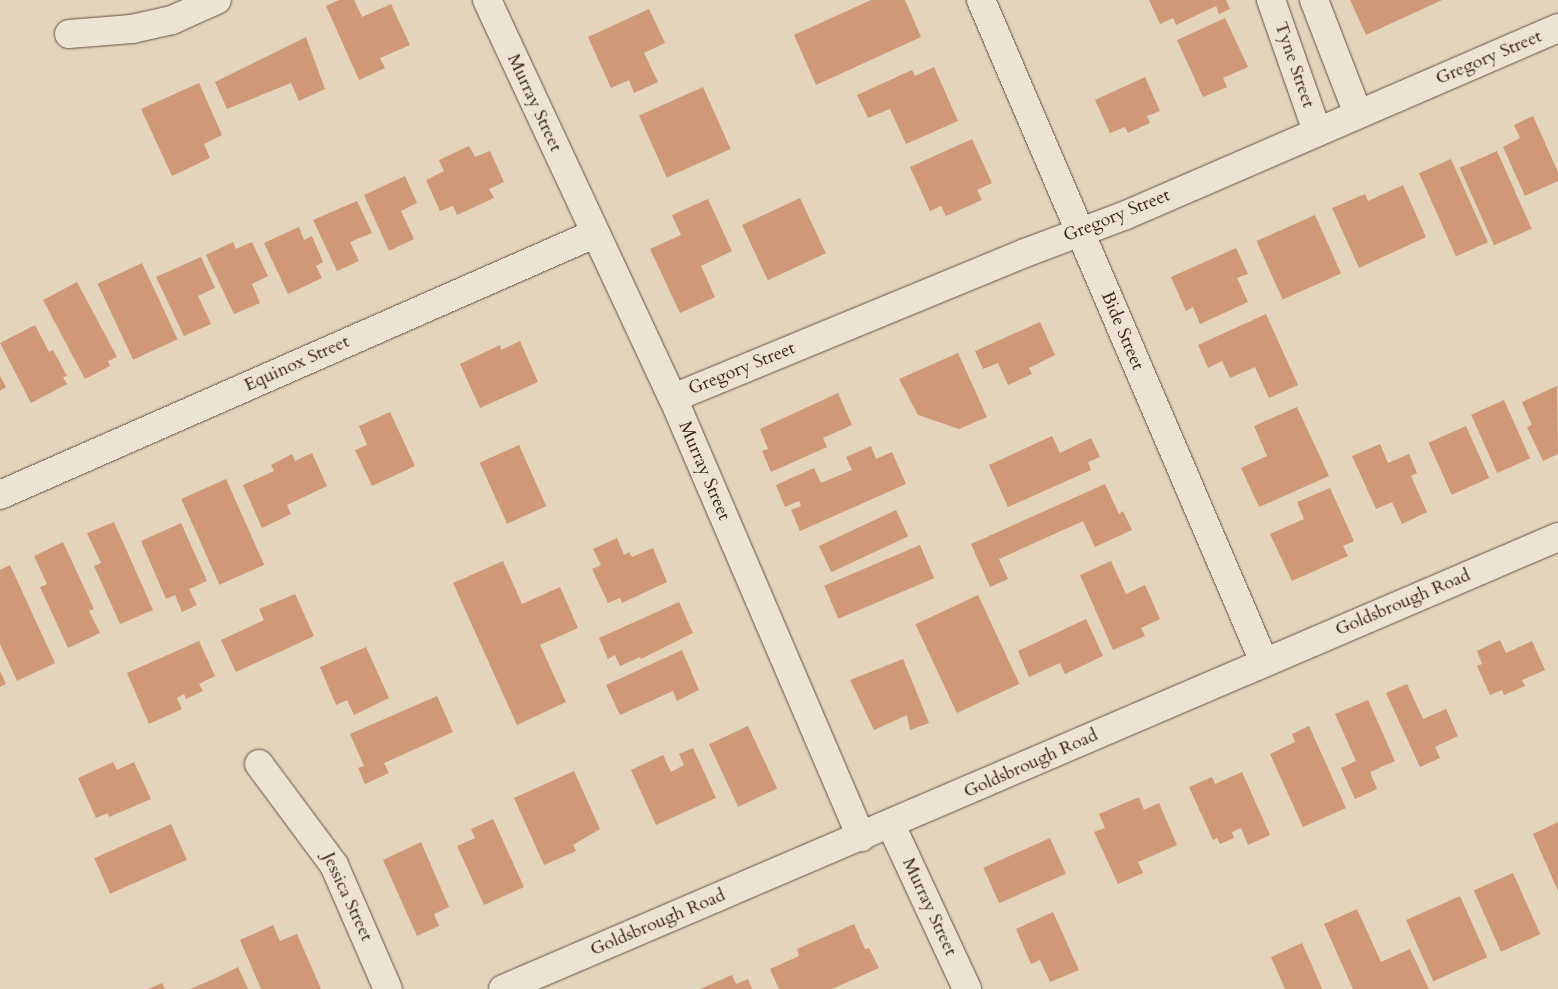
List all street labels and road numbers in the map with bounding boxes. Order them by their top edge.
street label: Tyne Street [1269,19,1319,111]
street label: Gregory Street [1433,26,1545,90]
street label: Murray Street [502,51,566,155]
street label: Gregory Street [1061,185,1173,247]
street label: Bide Street [1096,288,1148,374]
street label: Equinox Street [241,331,353,397]
street label: Gregory Street [686,338,798,400]
street label: Murray Street [673,418,735,524]
street label: Goldsbrough Road [1332,565,1474,641]
street label: Goldsbrough Road [961,725,1101,803]
street label: Jessica Street [317,849,377,945]
street label: Murray Street [897,855,961,959]
street label: Goldsbrough Road [587,885,729,961]

